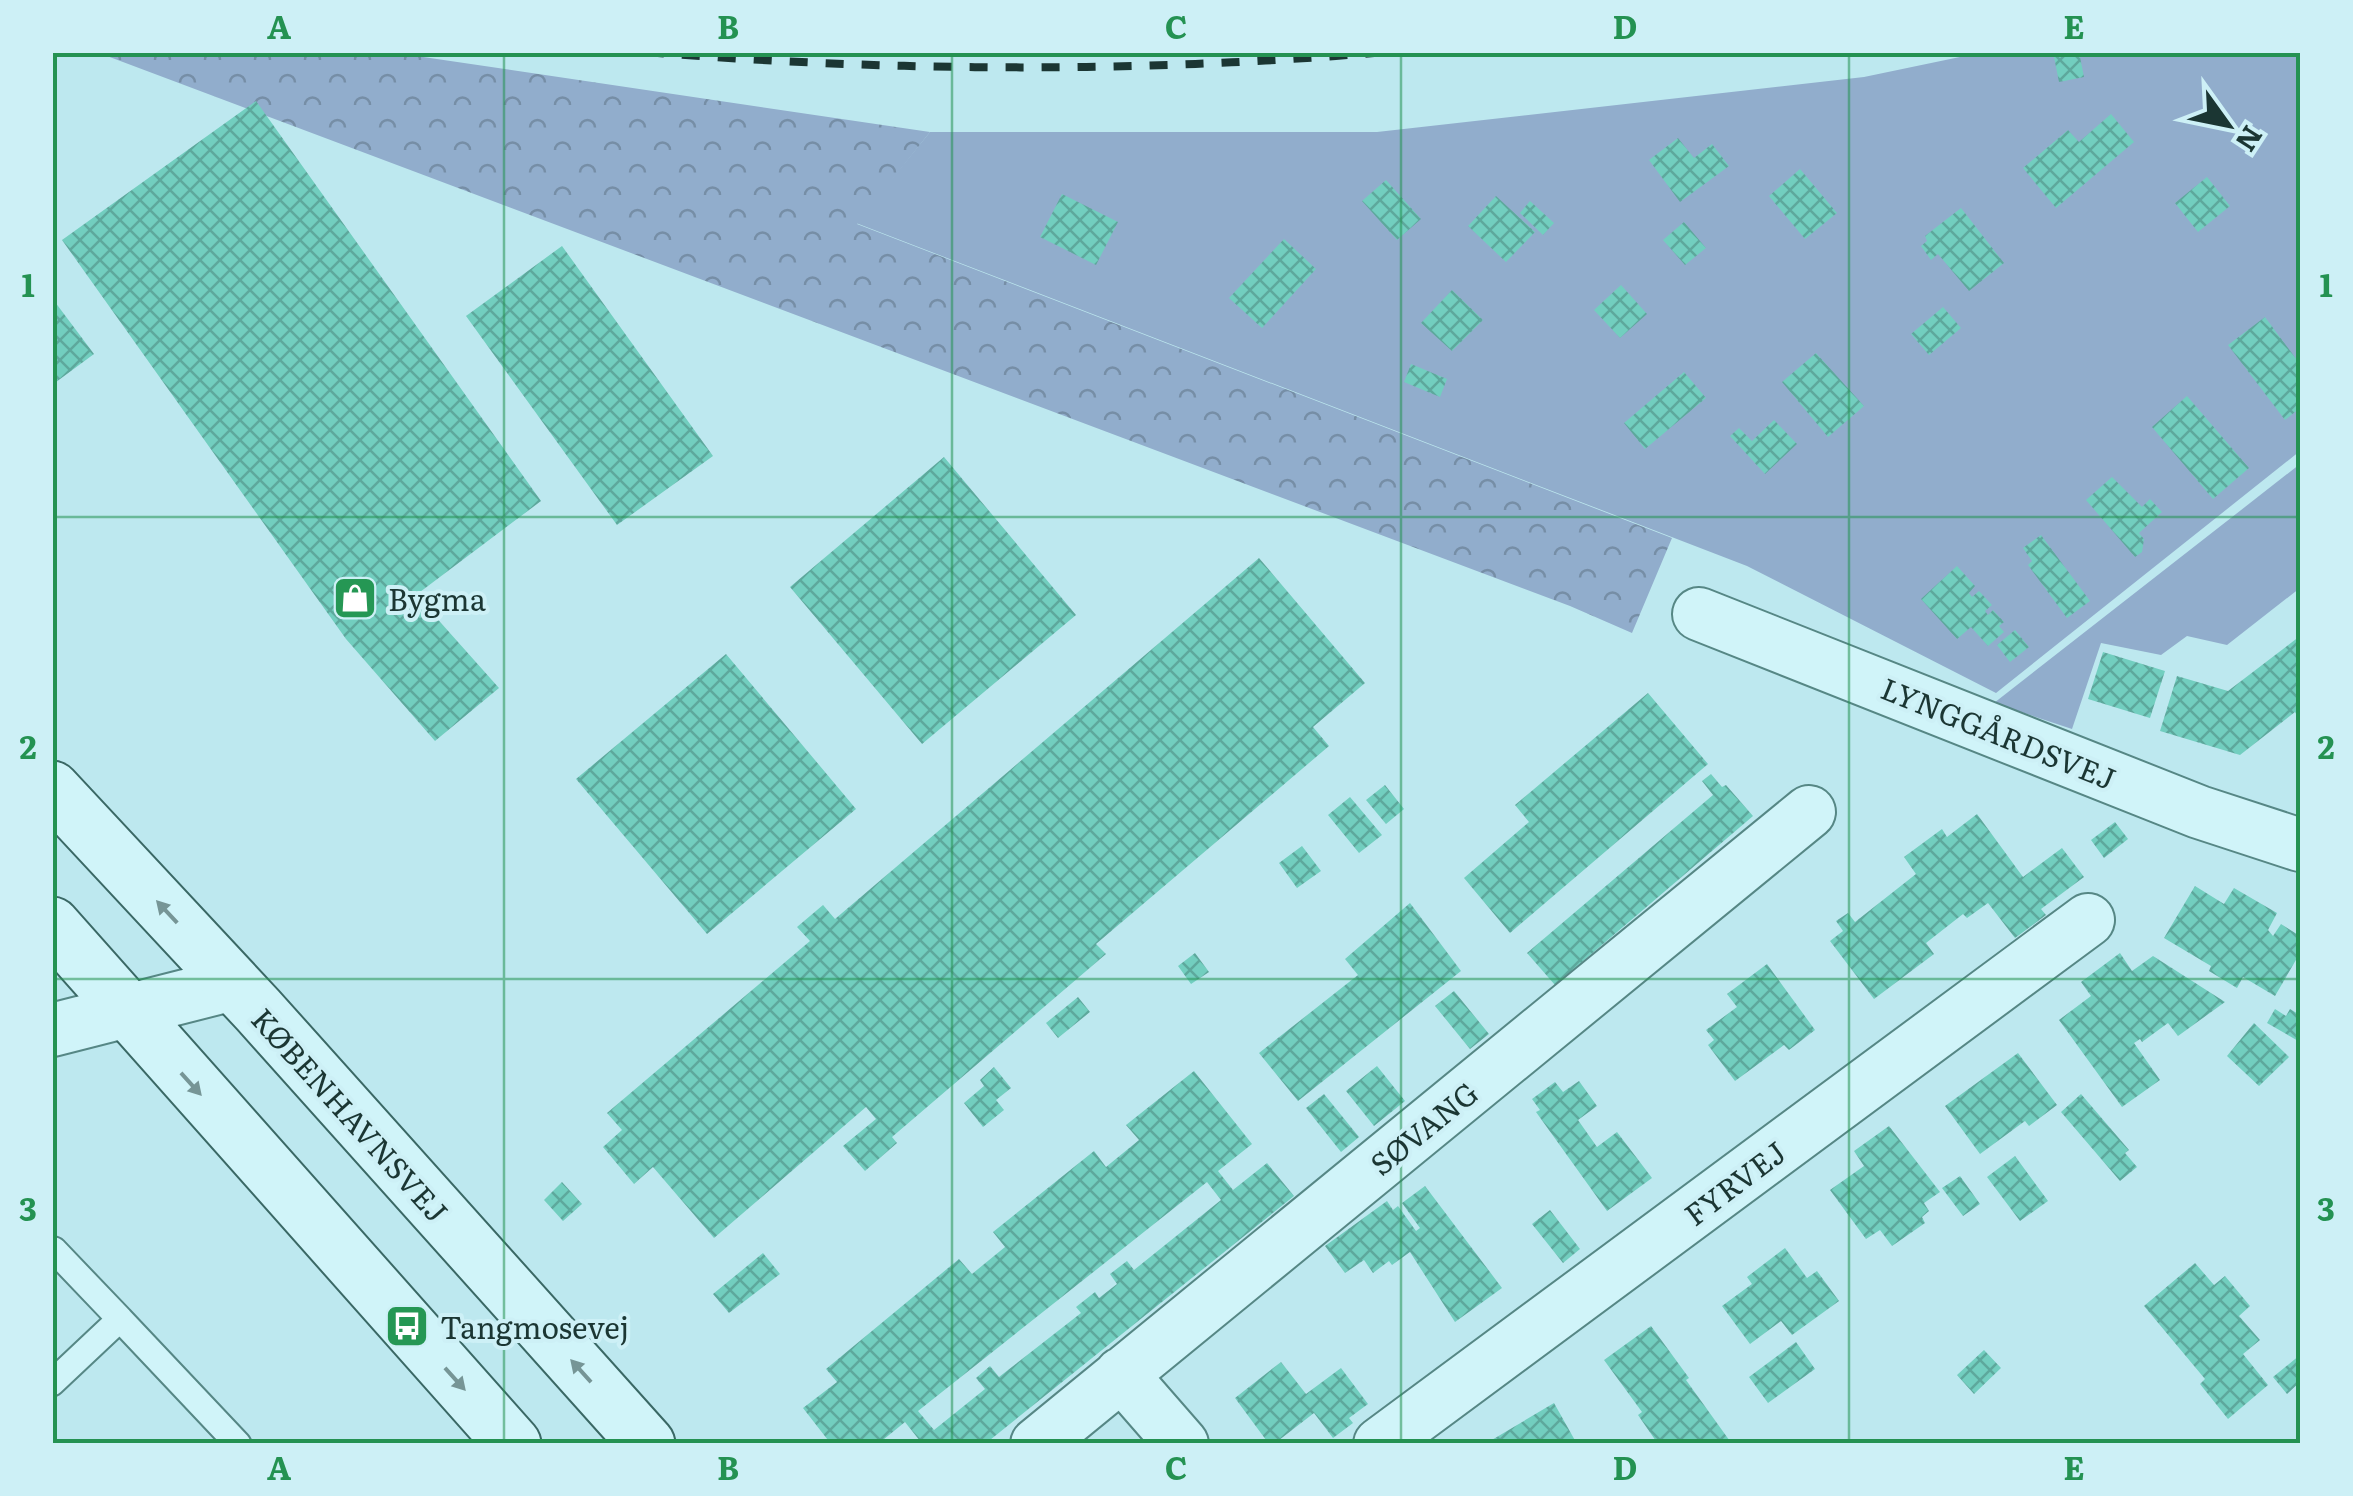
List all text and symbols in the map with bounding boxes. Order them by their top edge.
text: A [267,1,291,49]
text: B [717,1,739,49]
text: C [1165,1,1187,49]
text: D [1613,1,1637,49]
text: E [2063,1,2085,49]
north arrow [2178,75,2278,175]
text: N [2227,118,2275,161]
text: 1 [21,259,35,307]
text: 1 [2319,259,2333,307]
shop icon: Bygma [332,575,378,621]
place label: Bygma [388,576,487,620]
street label: LYNGGÅRDSVEJ [1875,665,2123,799]
text: 2 [19,721,37,769]
text: 2 [2317,721,2335,769]
one-way arrow [156,900,179,924]
street label: KØBENHAVNSVEJ [243,997,459,1231]
street label: SØVANG [1360,1070,1486,1184]
one-way arrow [180,1071,202,1096]
street label: FYRVEJ [1674,1129,1794,1235]
text: 3 [19,1183,37,1231]
text: 3 [2317,1183,2335,1231]
bus stop icon: Tangmosevej [384,1303,430,1349]
place label: Tangmosevej [440,1304,629,1348]
one-way arrow [571,1359,593,1384]
one-way arrow [443,1366,465,1391]
text: A [267,1442,291,1490]
text: B [717,1442,739,1490]
text: C [1165,1442,1187,1490]
text: D [1613,1442,1637,1490]
text: E [2063,1442,2085,1490]

